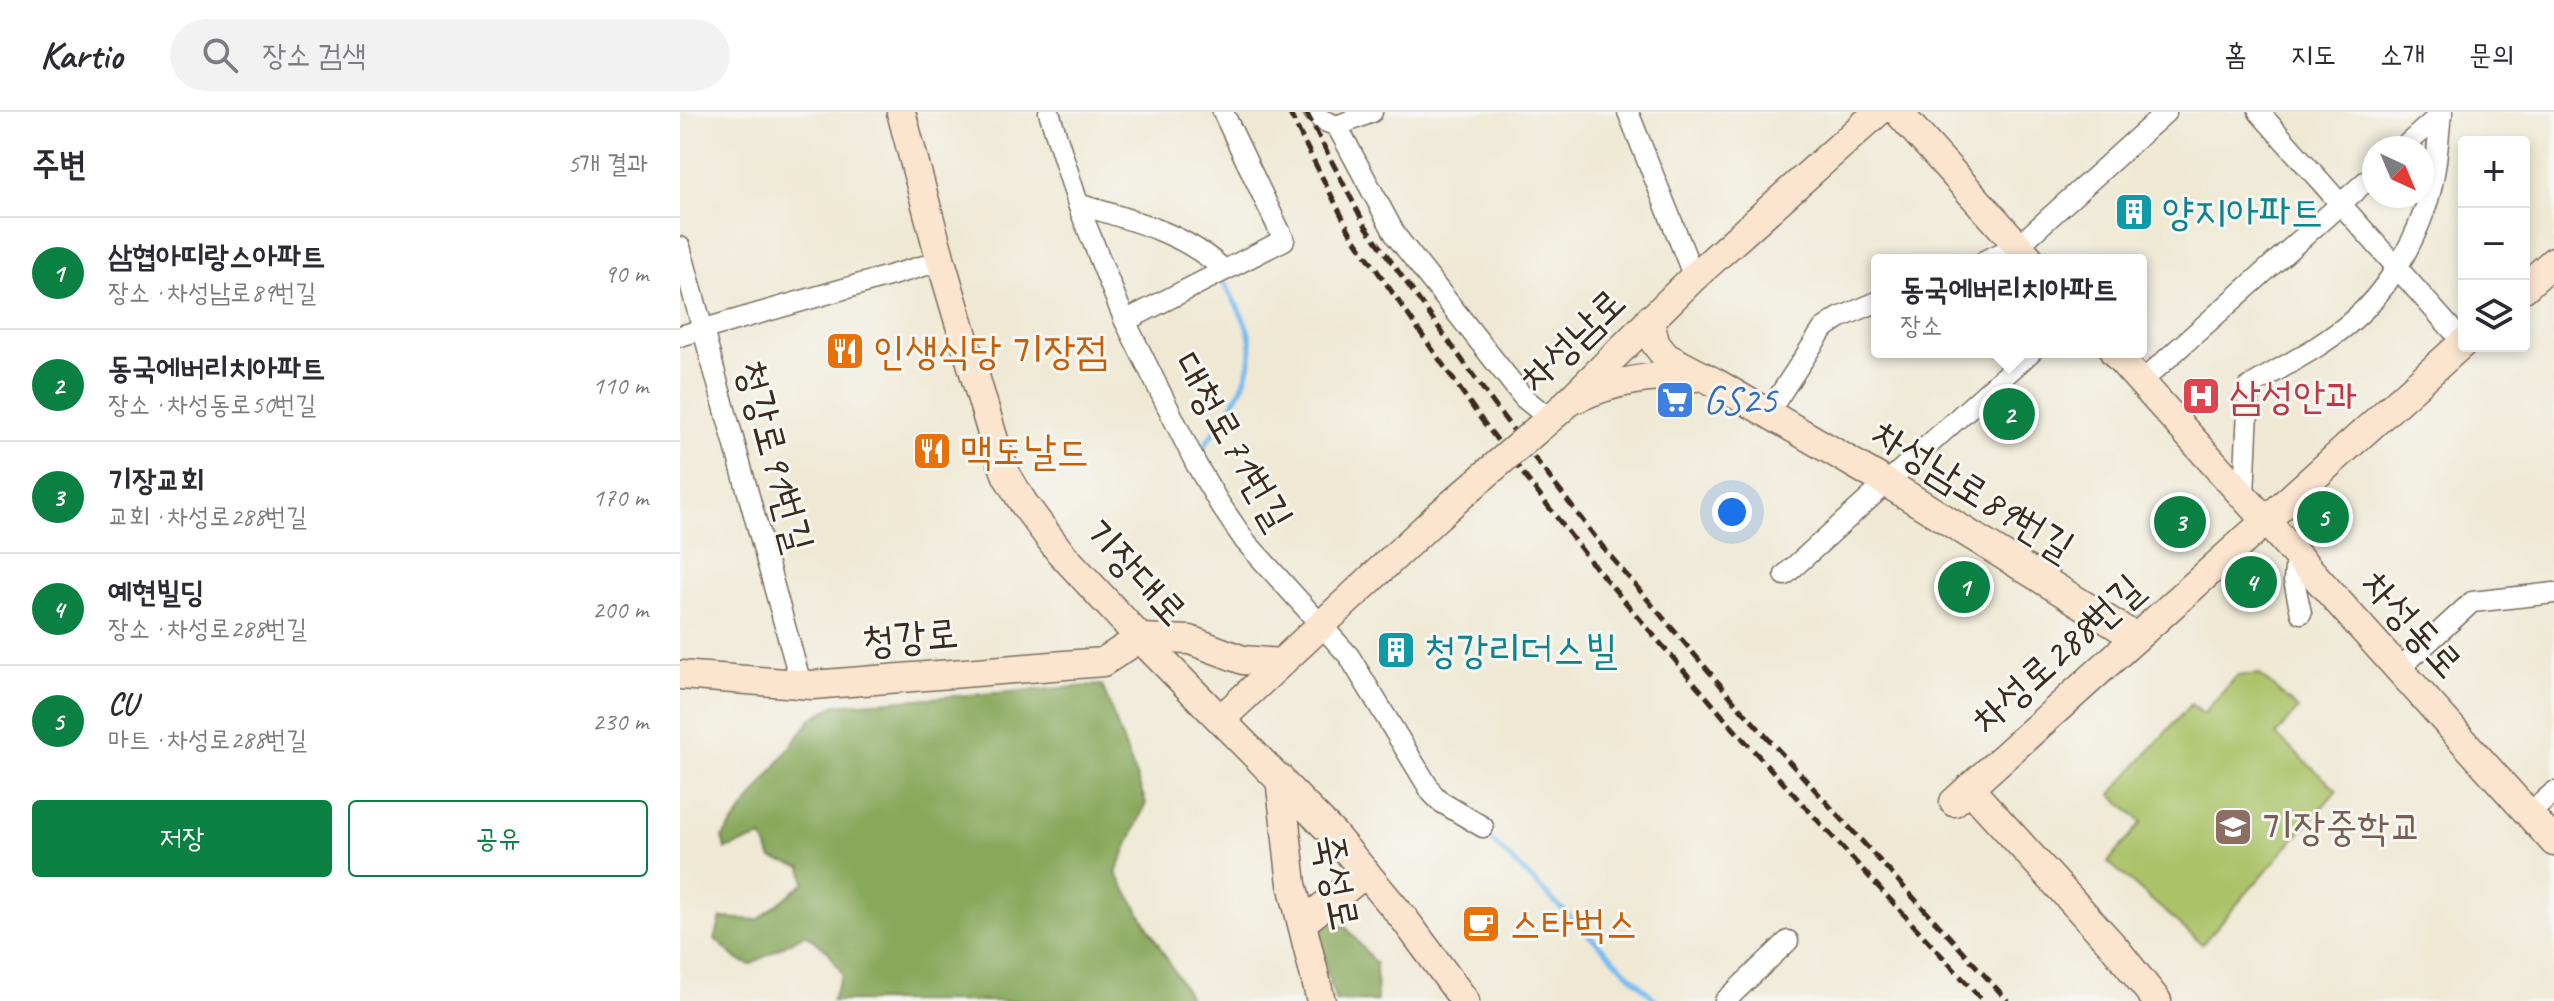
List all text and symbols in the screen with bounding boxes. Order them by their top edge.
search box [170,19,730,91]
text: Kartio [40,32,122,79]
icon: search [198,33,242,77]
text: 장소 검색 [262,36,366,74]
text: 홈 [2224,37,2247,72]
text: 지도 [2291,37,2336,72]
text: 소개 [2380,37,2425,72]
text: 문의 [2469,37,2514,72]
north arrow [2362,136,2434,208]
map controls [2458,136,2530,352]
button: + [2458,136,2530,208]
text: 주변 [32,142,87,185]
text: 5개 결과 [567,147,648,180]
place label: 양지아파트 [2162,187,2323,237]
building icon: 양지아파트 [2113,191,2155,233]
button: − [2458,208,2530,280]
text: 삼협아띠랑스아파트 [108,237,325,275]
popup [1871,254,2147,358]
text: 1 [52,257,64,290]
text: 90 m [604,257,648,290]
text: 동국에버리치아파트 [1900,270,2118,308]
text: 장소 · 차성남로89번길 [108,276,316,309]
street label: 차성남로 [1508,277,1636,403]
button: layers [2458,280,2530,352]
text: 장소 [1900,309,1942,342]
place label: 인생식당 기장점 [873,326,1108,376]
restaurant icon: 인생식당 기장점 [824,330,866,372]
street label: 대청로71번길 [1162,343,1304,539]
text: 동국에버리치아파트 [108,349,325,387]
street label: 청강로91번길 [725,354,825,558]
text: 2 [52,369,64,402]
text: 110 m [592,369,648,402]
place label: 삼성안과 [2229,371,2358,421]
place label: GS25 [1703,375,1779,425]
hospital icon: 삼성안과 [2180,375,2222,417]
supermarket icon: GS25 [1654,379,1696,421]
pin: 2 [1983,384,2035,444]
text: 장소 · 차성동로50번길 [108,388,316,421]
street label: 차성남로89번길 [1863,408,2083,572]
place label: 맥도날드 [960,426,1089,476]
restaurant icon: 맥도날드 [911,430,953,472]
text: 기장교회 [108,461,205,499]
text: 3 [52,481,64,514]
text: 170 m [592,481,648,514]
pin: 5 [2297,487,2349,547]
your location [1712,492,1752,532]
pin: 3 [2154,492,2206,552]
text: 교회 · 차성로288번길 [108,500,307,533]
street label: 기장대로 [1074,508,1198,636]
pin: 4 [2225,552,2277,612]
pin: 1 [1938,557,1990,617]
street label: 차성동로 [2350,559,2474,689]
street label: 차성로288번길 [1960,564,2154,744]
text: 예현빌딩 [108,573,205,611]
text: 4 [52,593,64,626]
text: 200 m [592,593,648,626]
street label: 청강로 [860,608,960,666]
text: 장소 · 차성로288번길 [108,612,307,645]
place label: 청강리더스빌 [1424,625,1617,675]
building icon: 청강리더스빌 [1375,629,1417,671]
text: CU [108,685,136,723]
text: 5 [52,705,64,738]
text: 230 m [592,705,648,738]
text: 마트 · 차성로288번길 [108,723,307,756]
button: 저장 [32,800,332,877]
button: 공유 [348,800,648,877]
place label: 기장중학교 [2261,802,2422,852]
school or university icon: 기장중학교 [2212,806,2254,848]
street label: 죽성로 [1303,830,1371,934]
place label: 스타벅스 [1509,899,1638,949]
cafe icon: 스타벅스 [1460,903,1502,945]

